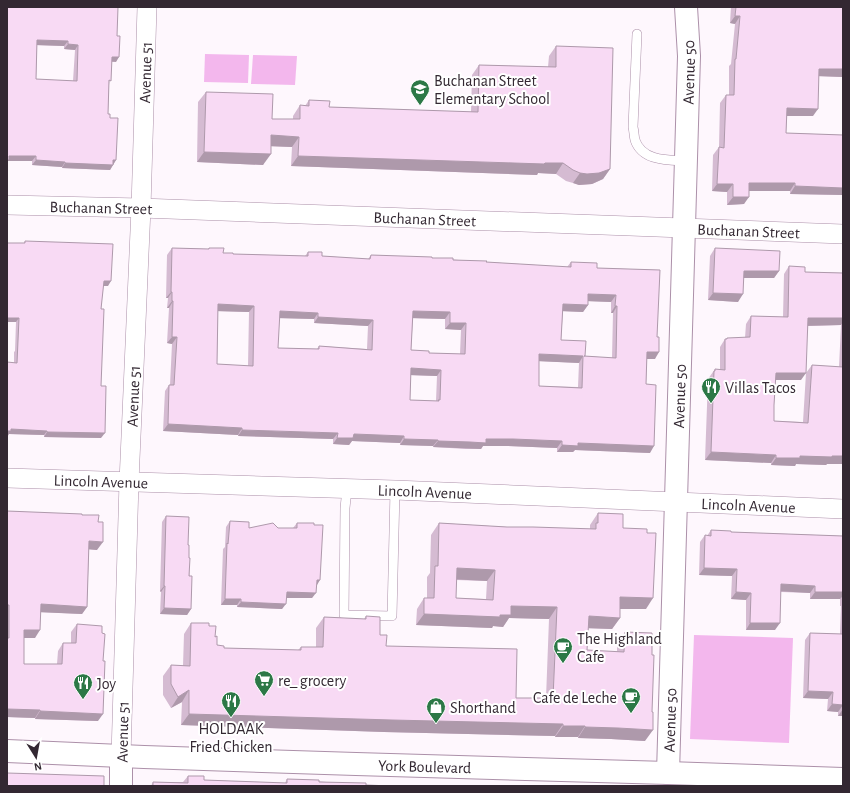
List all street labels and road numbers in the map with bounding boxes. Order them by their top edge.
street label: Avenue 50 [681,40,698,105]
street label: Avenue 51 [137,41,155,103]
street label: Buchanan Street [49,199,153,217]
street label: Buchanan Street [373,210,476,229]
street label: Buchanan Street [697,222,800,241]
street label: Avenue 50 [671,364,689,429]
street label: Avenue 51 [124,365,143,427]
street label: Lincoln Avenue [54,472,148,491]
street label: Lincoln Avenue [377,482,472,502]
street label: Lincoln Avenue [701,496,796,516]
street label: Avenue 50 [662,688,679,753]
street label: Avenue 51 [114,701,132,763]
street label: York Boulevard [378,758,472,776]

